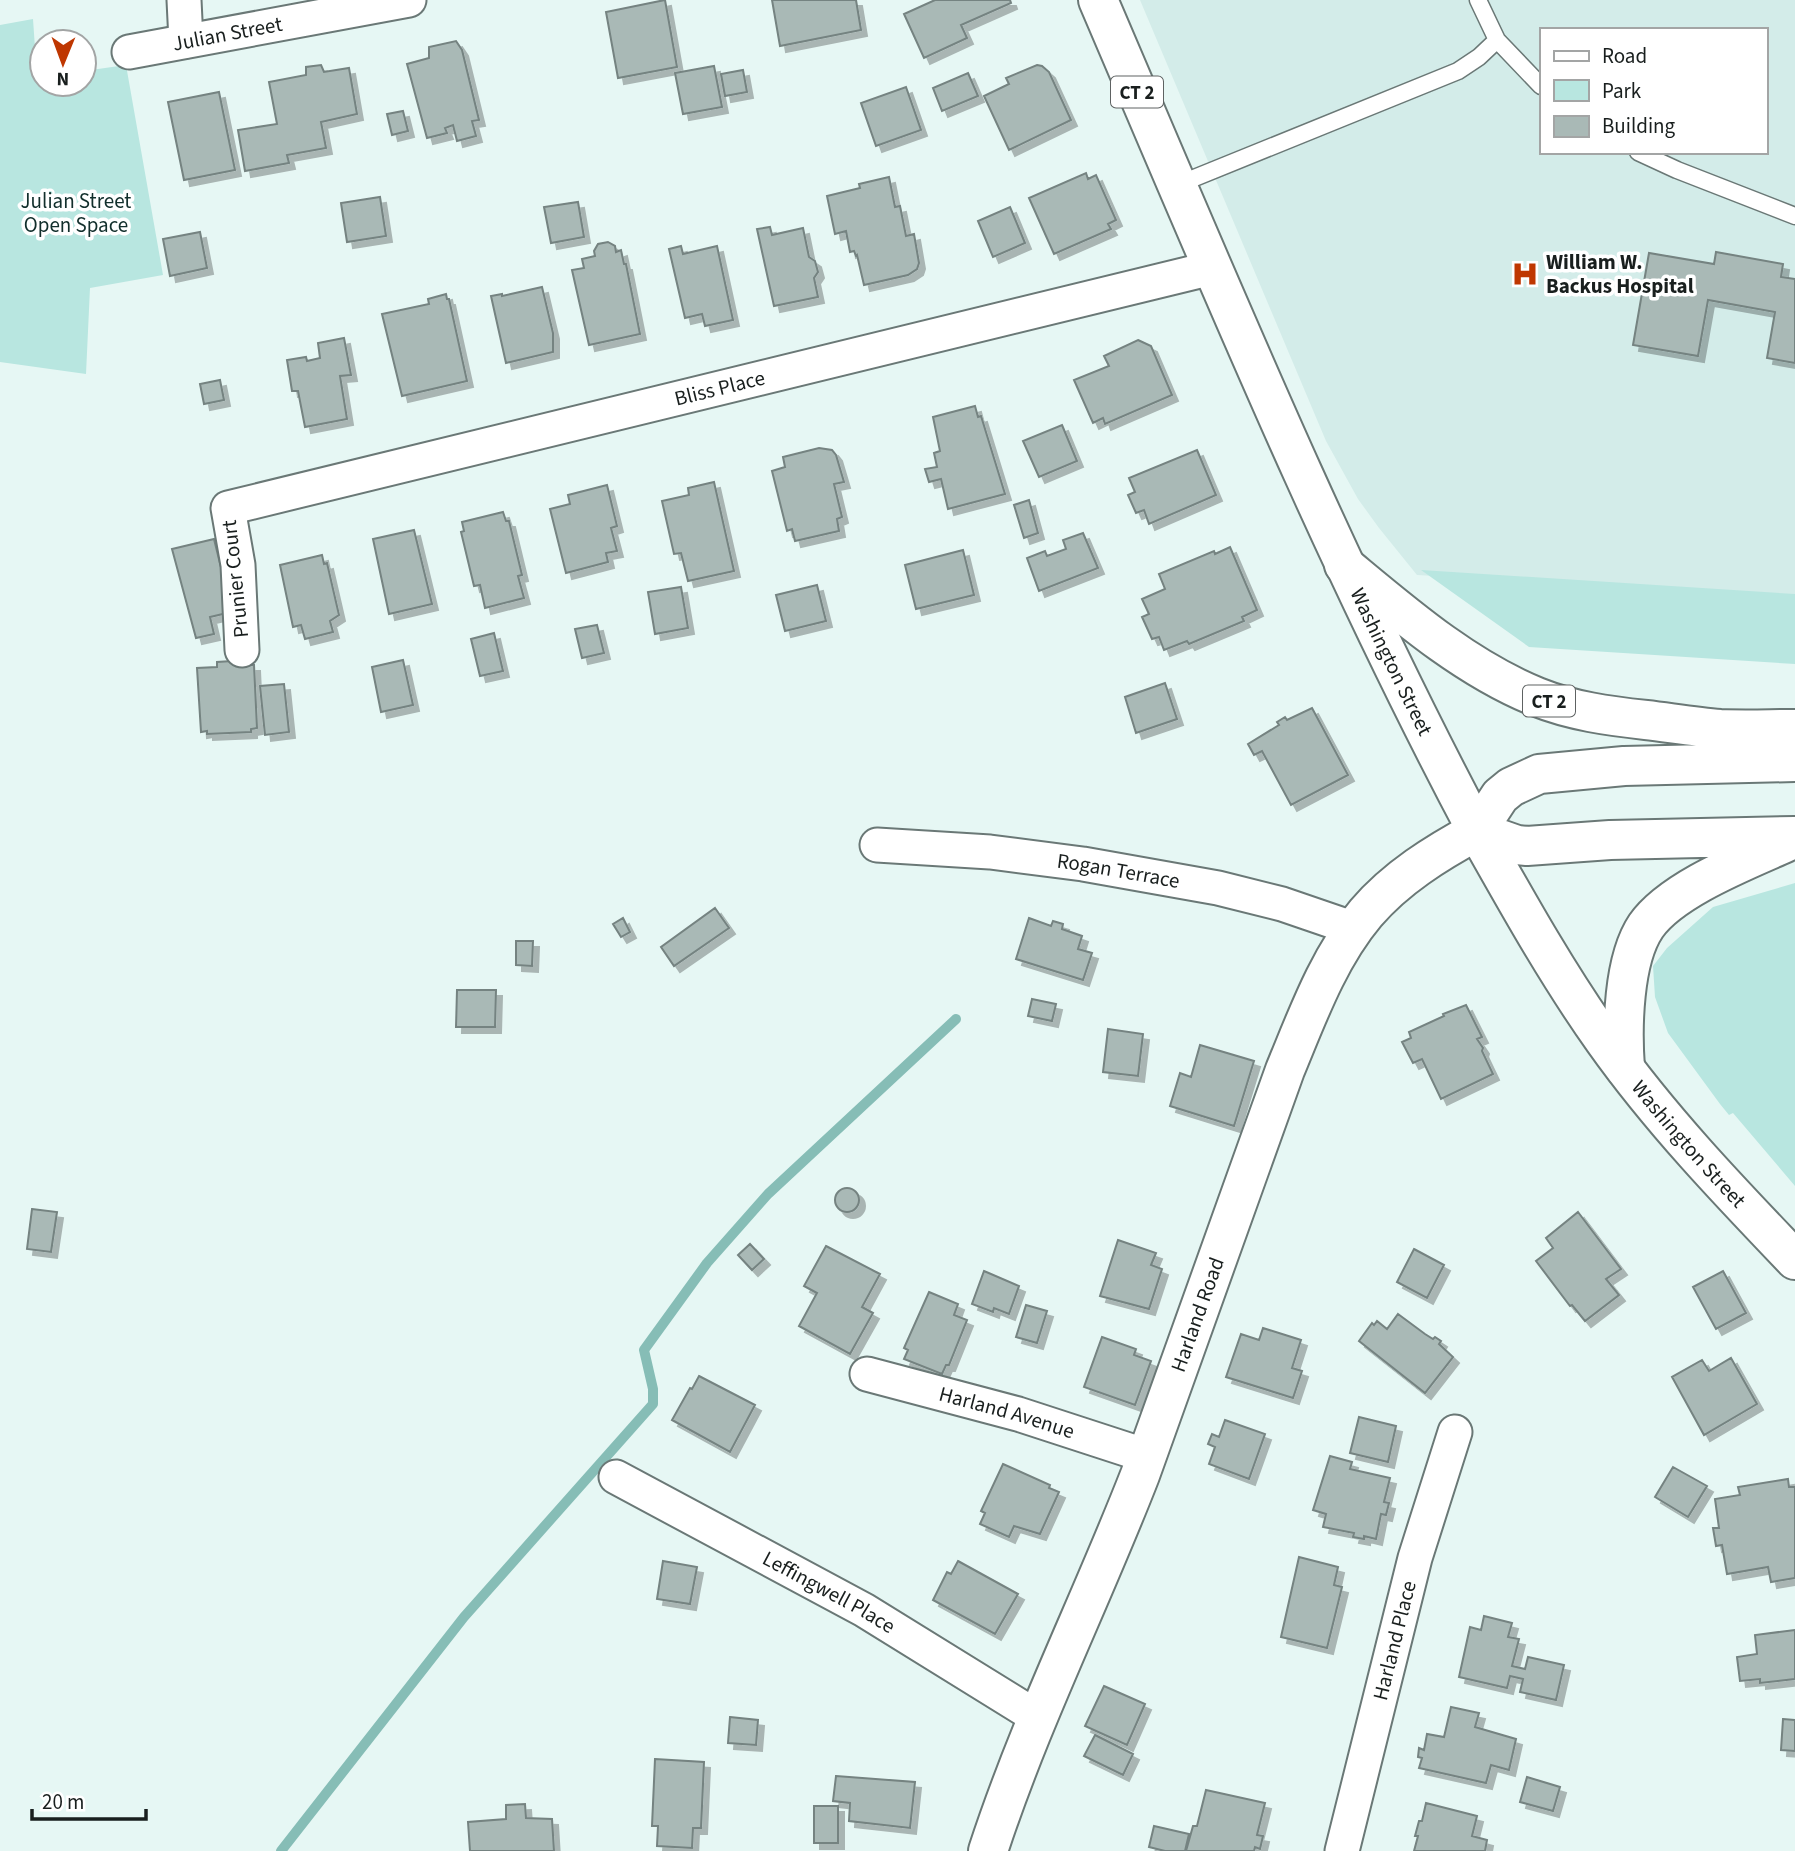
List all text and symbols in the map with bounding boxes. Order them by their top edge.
street label: Julian Street [170,9,285,59]
north arrow [28,28,98,98]
legend [1540,28,1767,154]
text: Road [1602,41,1647,71]
text: N [56,65,69,92]
road number: CT 2 [1111,76,1163,108]
text: Park [1602,76,1642,106]
text: Building [1602,111,1676,141]
park label: Julian Street Open Space [21,186,131,240]
place label: William W. Backus Hospital [1546,247,1694,301]
hospital icon: William W. Backus Hospital [1510,259,1540,289]
street label: Bliss Place [671,363,768,414]
street label: Prunier Court [214,519,256,639]
street label: Washington Street [1343,583,1440,741]
road number: CT 2 [1523,686,1575,716]
street label: Rogan Terrace [1055,846,1182,896]
street label: Washington Street [1625,1074,1753,1215]
street label: Harland Road [1163,1253,1232,1376]
street label: Harland Avenue [936,1379,1078,1446]
street label: Leffingwell Place [757,1543,901,1641]
street label: Harland Place [1365,1577,1424,1703]
scale bar [32,1778,145,1822]
text: 20 m [42,1787,84,1817]

